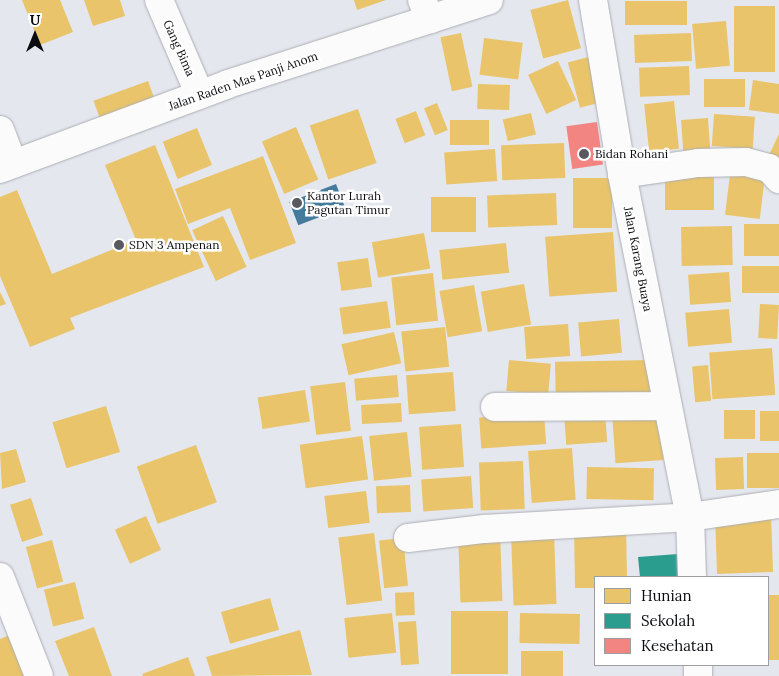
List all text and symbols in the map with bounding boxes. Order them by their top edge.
north arrow [10,10,60,60]
text: U [30,11,40,29]
street label: Gang Bima [160,18,198,78]
street label: Jalan Raden Mas Panji Anom [166,49,320,113]
marker: Bidan Rohani [577,147,591,161]
place label: Bidan Rohani [595,147,668,161]
place label: Kantor Lurah Pagutan Timur [307,189,390,217]
marker: Kantor Lurah Pagutan Timur [291,197,303,209]
street label: Jalan Karang Buaya [621,205,655,313]
place label: SDN 3 Ampenan [129,238,219,252]
marker: SDN 3 Ampenan [113,239,125,251]
legend [594,576,769,666]
text: Hunian [641,586,692,605]
text: Sekolah [641,611,695,630]
text: Kesehatan [641,636,714,655]

